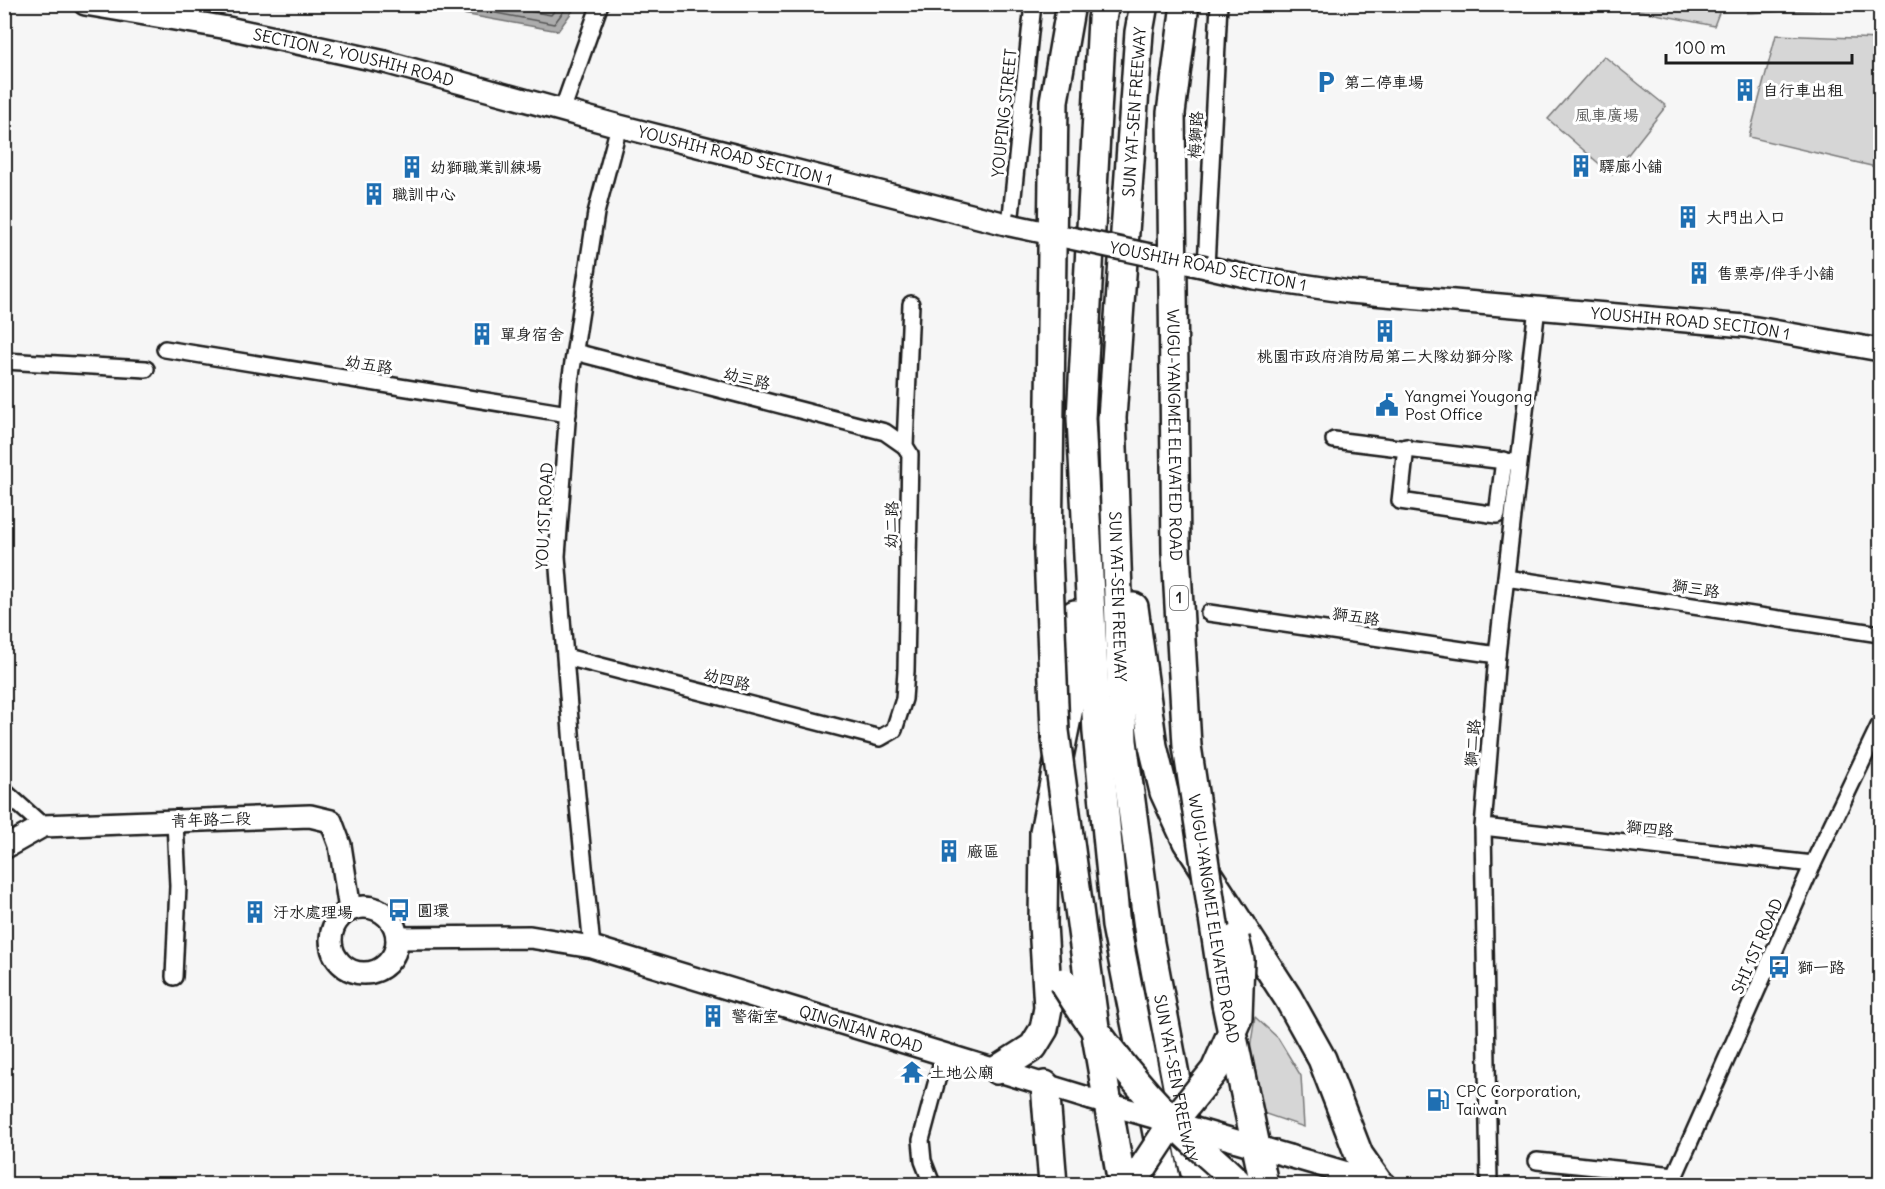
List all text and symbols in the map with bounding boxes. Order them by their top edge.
street label: SECTION 2, YOUSHIH ROAD [251,24,456,90]
street label: SUN YAT-SEN FREEWAY [1118,26,1150,198]
scale bar [1666,27,1852,65]
text: 100 m [1675,36,1726,59]
street label: YOUPING STREET [987,48,1021,178]
parking icon: 第二停車場 [1313,69,1339,95]
place label: 第二停車場 [1344,72,1424,92]
building icon: 自行車出租 [1732,77,1758,103]
place label: 自行車出租 [1763,80,1844,100]
park label: 風車廣場 [1575,105,1639,125]
street label: 梅獅路 [1184,111,1206,159]
street label: YOUSHIH ROAD SECTION 1 [636,121,834,190]
building icon: 驛廊小舖 [1568,153,1594,179]
building icon: 幼獅職業訓練場 [399,154,425,180]
place label: 驛廊小舖 [1599,156,1663,176]
place label: 幼獅職業訓練場 [430,157,542,177]
building icon: 職訓中心 [361,181,387,207]
place label: 職訓中心 [392,184,456,204]
building icon: 大門出入口 [1675,204,1701,230]
place label: 大門出入口 [1706,207,1786,227]
street label: YOUSHIH ROAD SECTION 1 [1108,237,1308,295]
building icon: 售票亭/伴手小舖 [1686,260,1712,286]
place label: 售票亭/伴手小舖 [1717,263,1835,283]
street label: YOUSHIH ROAD SECTION 1 [1590,303,1791,344]
street label: WUGU-YANGMEI ELEVATED ROAD [1163,309,1187,562]
building icon: 桃園市政府消防局第二大隊幼獅分隊 [1372,318,1398,344]
building icon: 單身宿舍 [469,321,495,347]
place label: 單身宿舍 [500,324,564,344]
place label: 桃園市政府消防局第二大隊幼獅分隊 [1257,346,1513,366]
street label: 幼五路 [344,350,394,378]
street label: 幼三路 [721,362,773,394]
place label: Yangmei Yougong Post Office [1405,386,1532,424]
public building icon: Yangmei Yougong Post Office [1374,392,1400,418]
street label: YOU 1ST ROAD [531,462,557,570]
street label: 幼二路 [881,501,901,549]
street label: SUN YAT-SEN FREEWAY [1105,511,1131,682]
street label: 獅三路 [1671,574,1721,602]
road number: 1 [1170,586,1188,610]
street label: 獅五路 [1331,603,1381,629]
street label: 幼四路 [701,663,753,695]
street label: 獅二路 [1460,718,1484,768]
street label: WUGU-YANGMEI ELEVATED ROAD [1184,793,1244,1045]
street label: 青年路二段 [171,808,251,830]
street label: 獅四路 [1625,816,1675,840]
building icon: 廠區 [936,838,962,864]
place label: 廠區 [967,841,999,861]
street label: SHI 1ST ROAD [1727,895,1787,997]
bus stop icon: 圓環 [386,897,412,923]
building icon: 汙水處理場 [242,899,268,925]
place label: 圓環 [417,900,450,920]
place label: 汙水處理場 [273,902,353,922]
bus stop icon: 獅一路 [1766,954,1792,980]
place label: 獅一路 [1797,957,1845,977]
street label: SUN YAT-SEN FREEWAY [1150,993,1202,1164]
street label: QINGNIAN ROAD [796,1001,925,1057]
building icon: 警衛室 [700,1003,726,1029]
place label: 警衛室 [731,1006,779,1026]
temple icon: 土地公廟 [899,1059,925,1085]
place label: 土地公廟 [930,1062,994,1082]
place label: CPC Corporation, Taiwan [1456,1081,1581,1119]
fuel station icon: CPC Corporation, Taiwan [1425,1087,1451,1113]

